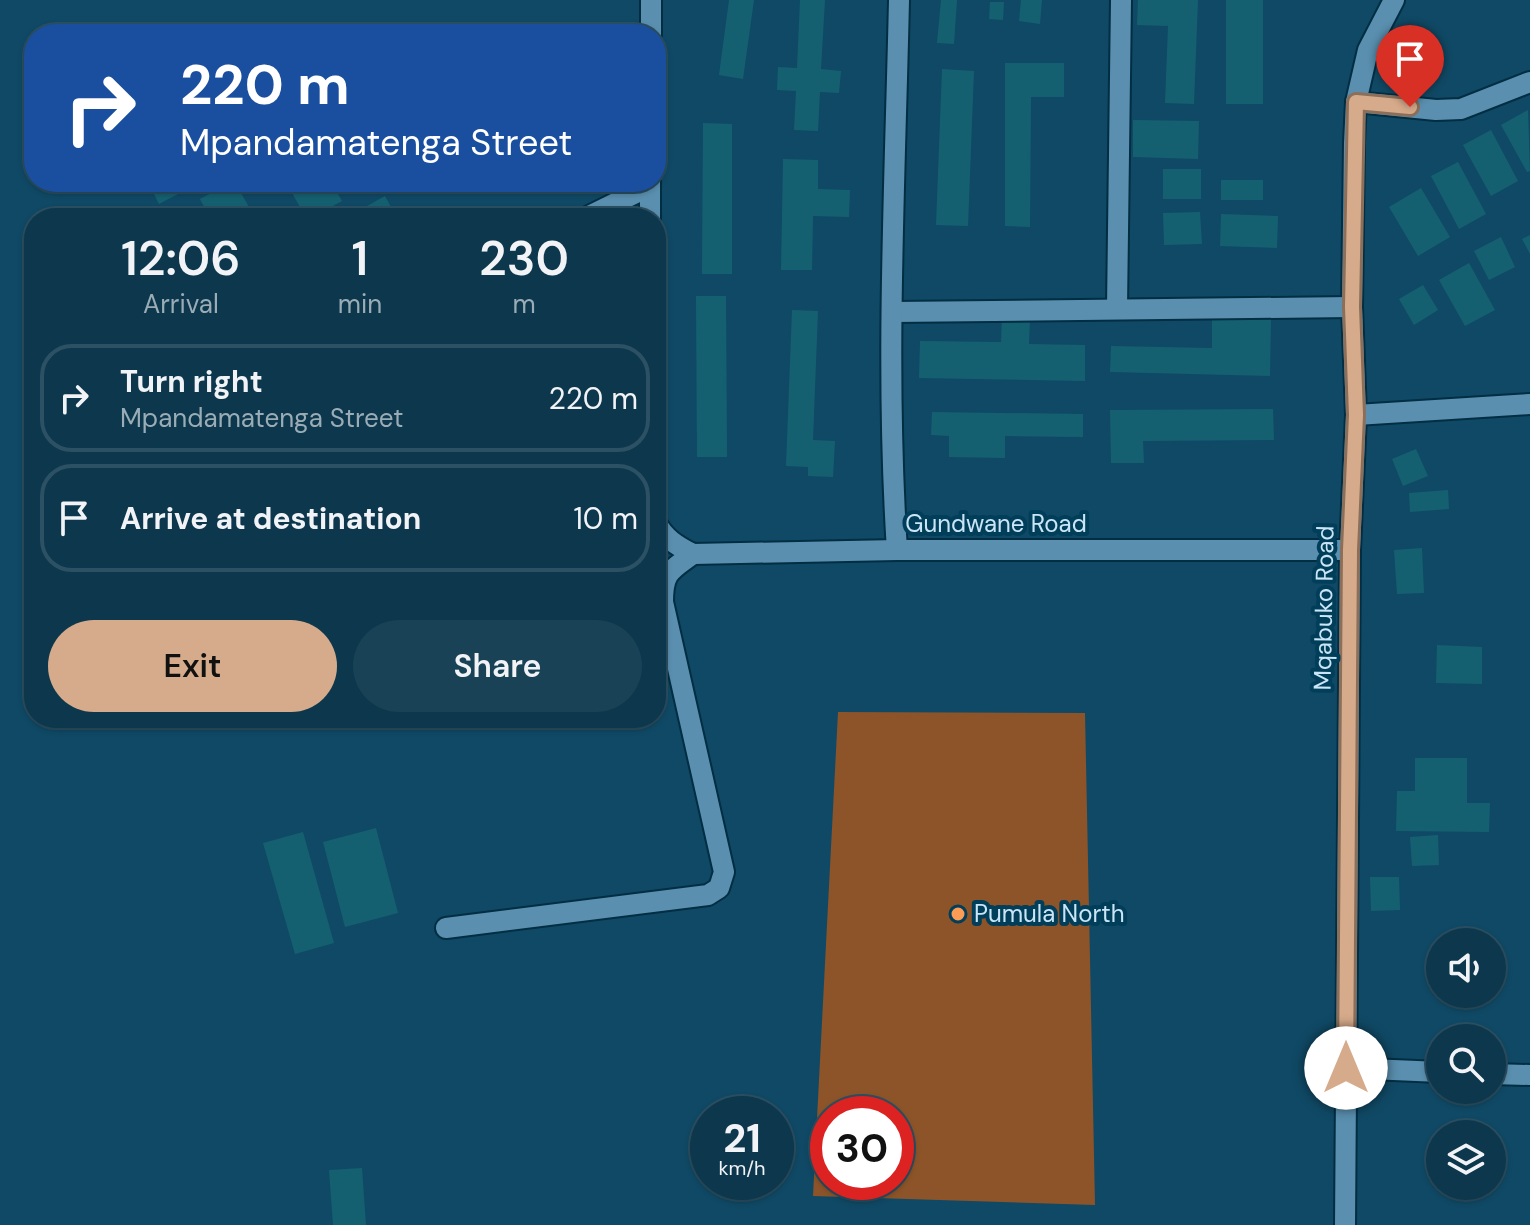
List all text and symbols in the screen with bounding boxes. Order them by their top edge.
pin [1376,25,1444,107]
icon: arrive [1388,37,1432,81]
text: 220 m [180,48,350,121]
icon: right [48,56,152,160]
text: Mpandamatenga Street [180,119,572,166]
text: 12:06 [121,227,241,290]
text: 1 [352,227,368,290]
text: 230 [479,227,569,290]
text: Arrival [143,287,219,321]
text: min [338,287,382,321]
text: m [512,287,536,321]
text: Turn right [120,362,263,401]
icon: right [52,376,96,420]
text: 220 m [549,379,638,418]
text: Mpandamatenga Street [120,401,403,435]
icon: arrive [52,496,96,540]
text: Arrive at destination [120,499,421,538]
text: 10 m [573,499,638,538]
street label: Gundwane Road [905,508,1087,539]
street label: Mqabuko Road [1307,525,1340,691]
button: Exit [48,620,337,712]
button: Share [353,620,642,712]
place label: Pumula North [974,898,1125,929]
marker: Pumula North [949,905,967,923]
map controls [1426,928,1506,1200]
button: sound [1426,928,1506,1008]
button: search [1426,1024,1506,1104]
position arrow [1304,1026,1388,1110]
speed limit sign: 30 [810,1096,914,1200]
text: 21 [723,1112,761,1164]
button: layers [1426,1120,1506,1200]
text: km/h [718,1155,766,1181]

